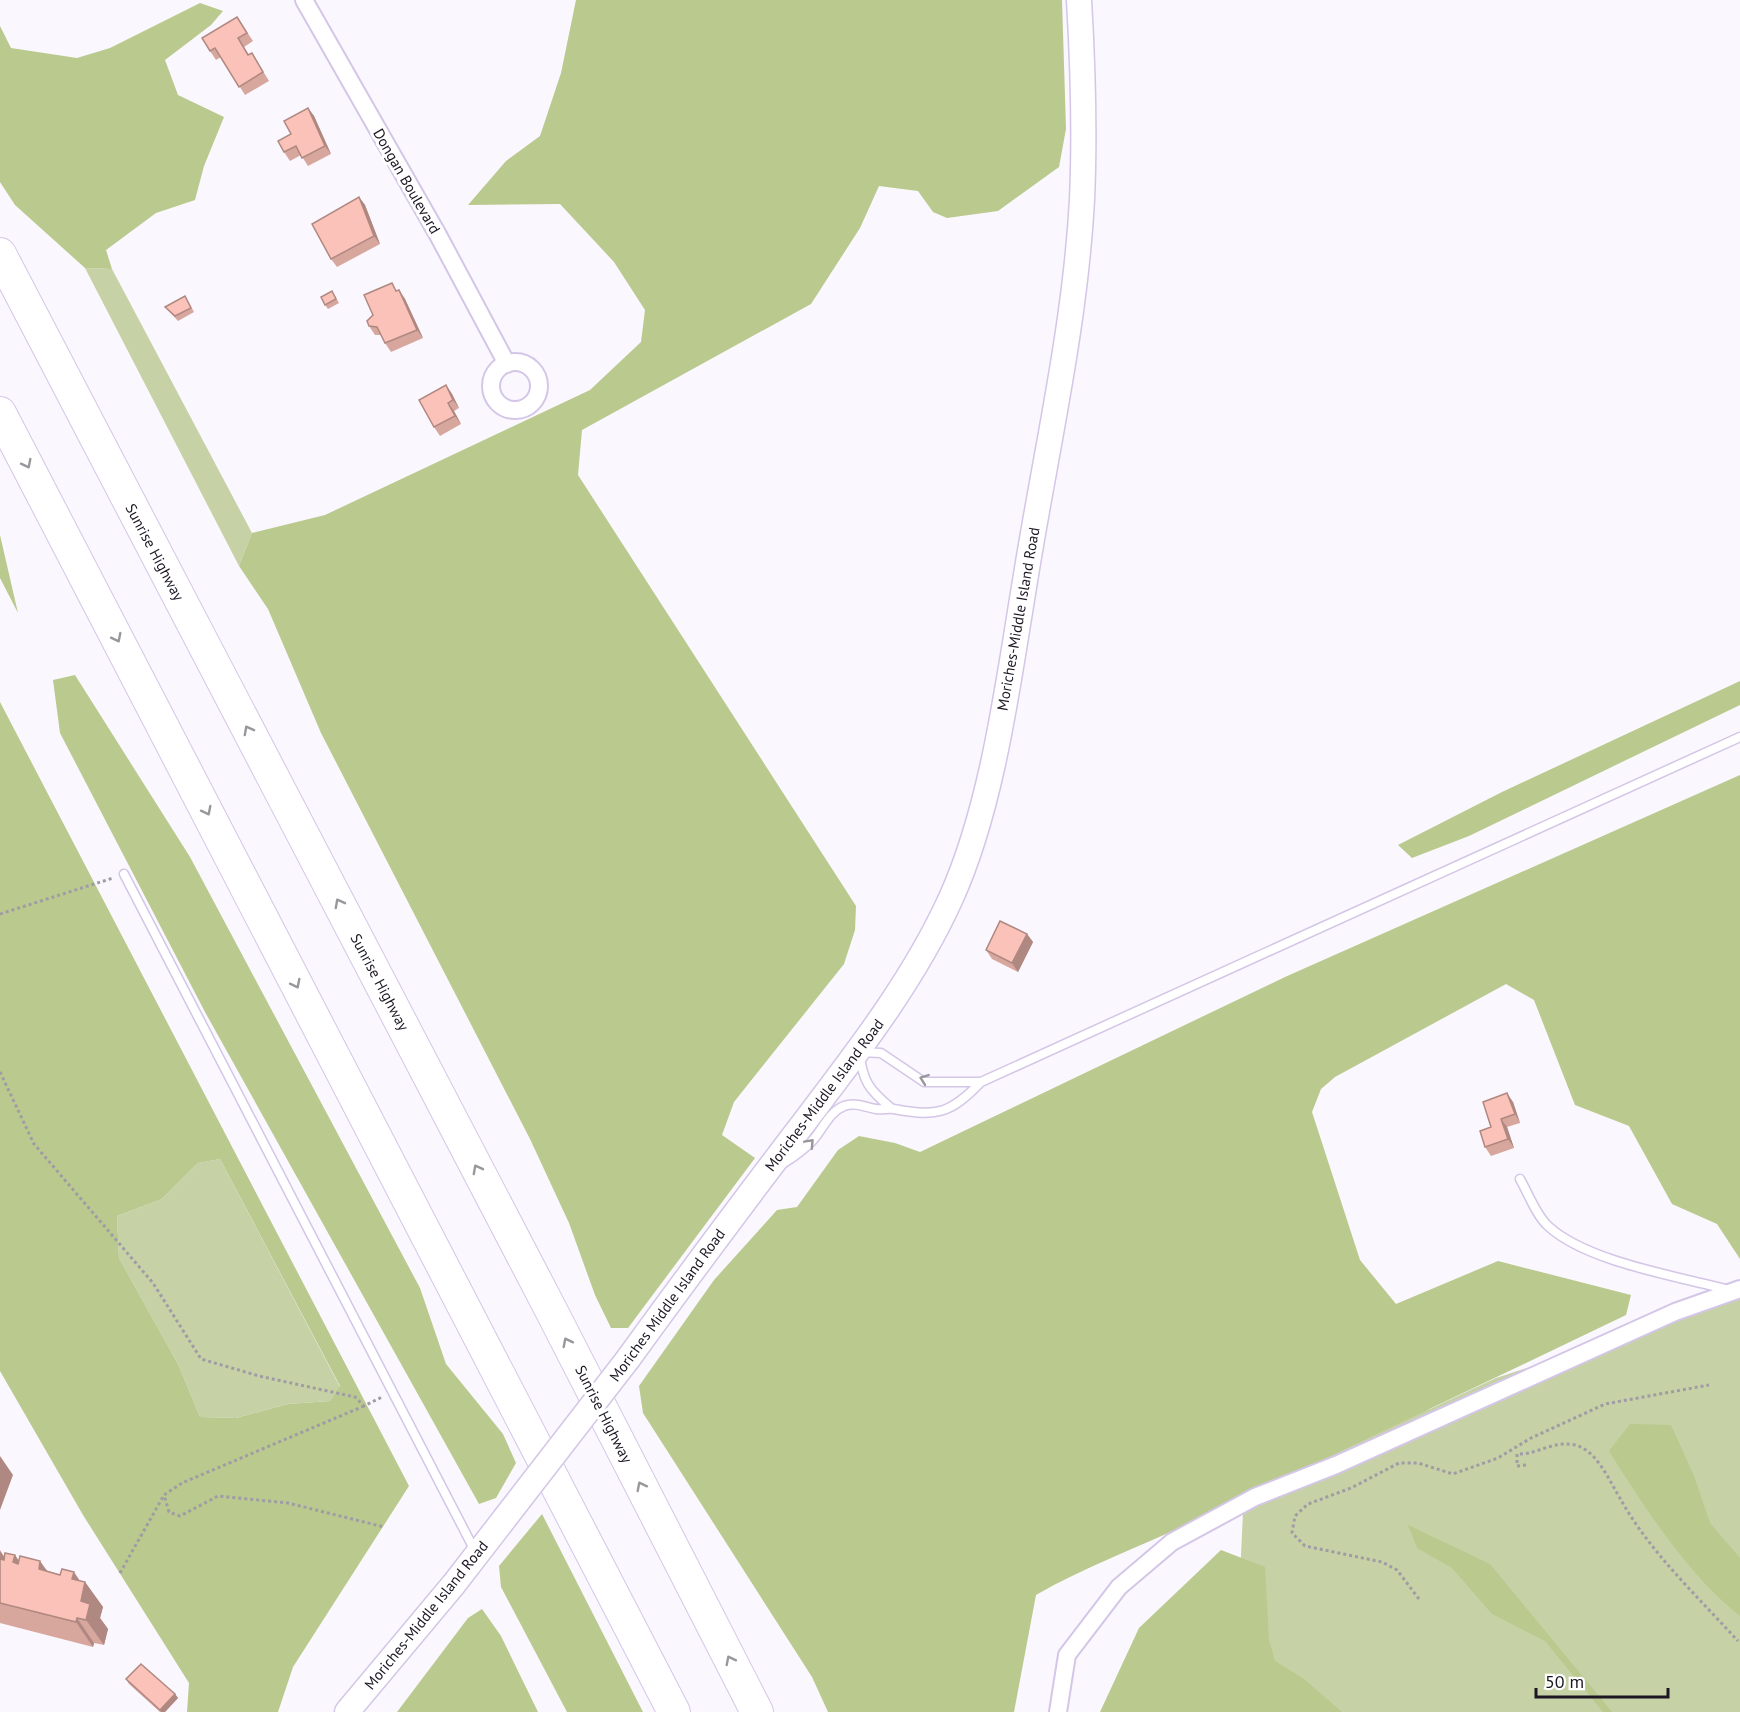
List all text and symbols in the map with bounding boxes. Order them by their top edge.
street label: Dongan Boulevard [369,125,445,237]
one-way arrow [20,458,31,469]
street label: Sunrise Highway [121,500,189,604]
street label: Moriches-Middle Island Road [993,526,1043,712]
one-way arrow [110,631,121,642]
one-way arrow [244,726,255,736]
one-way arrow [199,804,211,815]
one-way arrow [334,898,346,909]
street label: Sunrise Highway [346,930,414,1034]
one-way arrow [289,977,300,988]
street label: Moriches-Middle Island Road [760,1015,888,1175]
one-way arrow [919,1074,929,1087]
one-way arrow [803,1139,814,1149]
one-way arrow [473,1164,485,1175]
street label: Moriches Middle Island Road [605,1225,729,1385]
one-way arrow [563,1337,575,1348]
street label: Sunrise Highway [571,1362,637,1466]
one-way arrow [637,1482,649,1493]
street label: Moriches-Middle Island Road [360,1537,492,1693]
one-way arrow [726,1656,737,1666]
scale bar [1536,1661,1668,1699]
text: 50 m [1545,1670,1584,1693]

